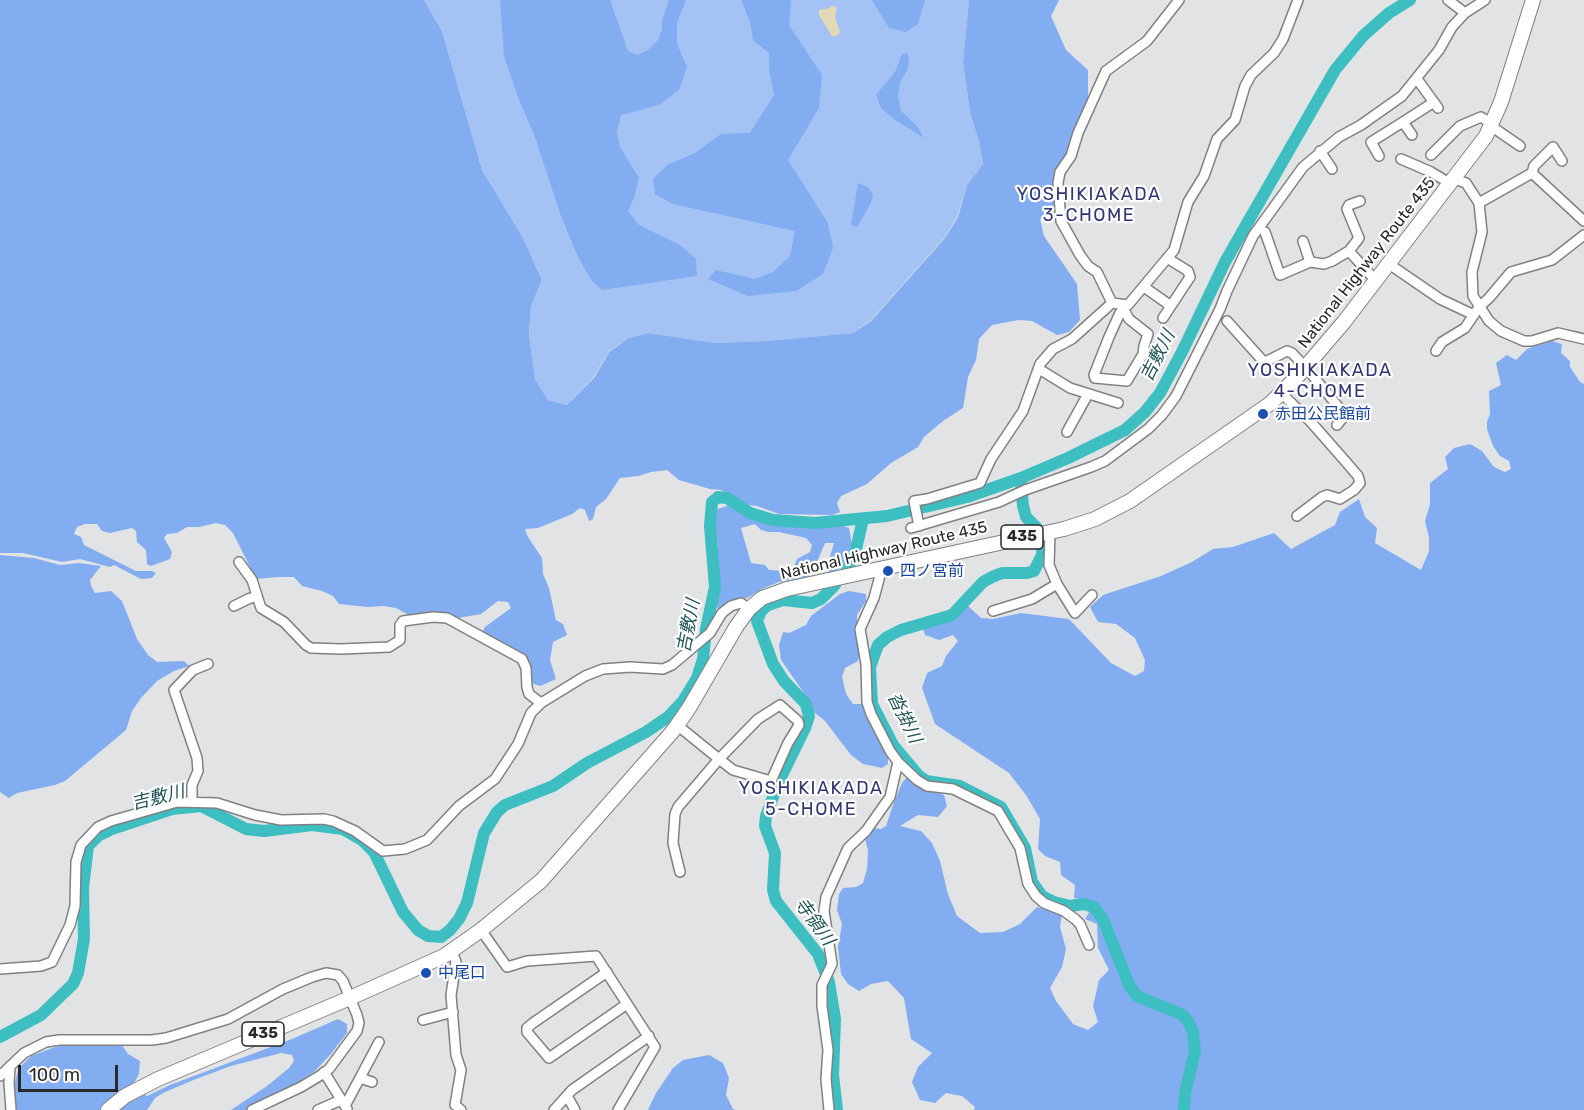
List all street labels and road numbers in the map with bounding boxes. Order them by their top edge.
street label: National Highway Route 435 [1294,174,1440,352]
street label: National Highway Route 435 [779,518,989,584]
road number: 435 [1001,525,1043,549]
road number: 435 [242,1022,284,1046]

